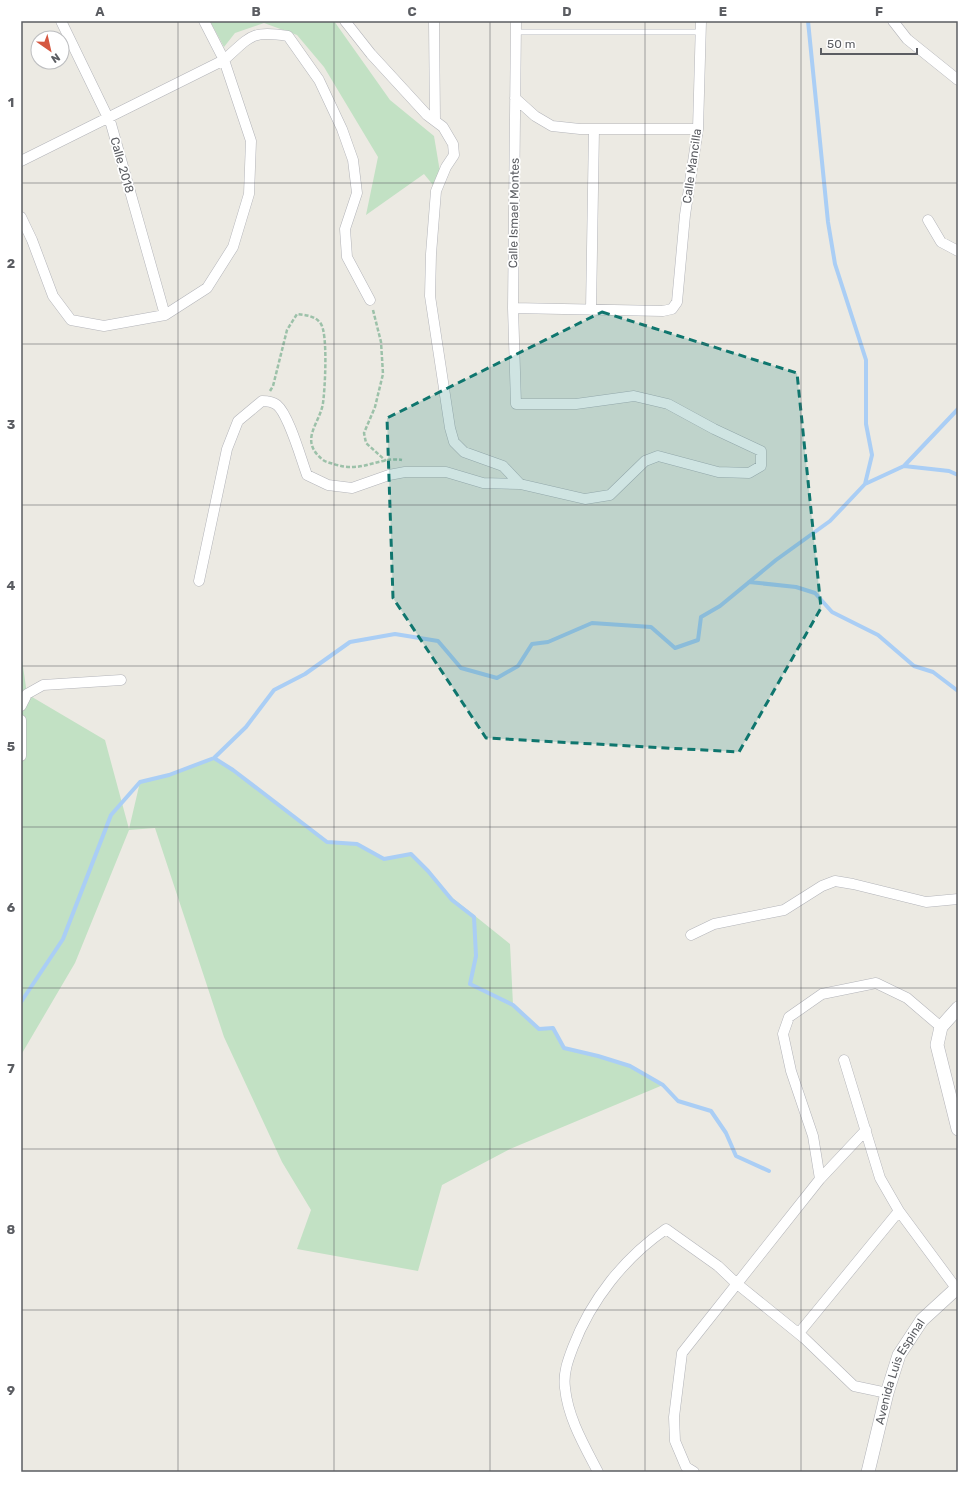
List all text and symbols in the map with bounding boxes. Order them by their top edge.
text: A [95,4,105,19]
text: B [251,4,261,19]
text: C [407,4,417,19]
text: D [562,4,572,19]
text: E [719,4,727,19]
text: F [875,4,883,19]
north arrow [30,30,70,70]
scale bar [821,30,917,56]
text: 50 m [827,37,855,51]
text: N [48,50,62,66]
text: 1 [8,95,14,110]
street label: Calle Mancilla [680,128,704,204]
street label: Calle 2018 [107,135,137,195]
street label: Calle Ismael Montes [506,158,522,268]
text: 2 [7,256,15,271]
text: 3 [7,417,16,432]
text: 4 [7,578,16,593]
text: 5 [7,739,15,754]
text: 6 [7,900,16,915]
text: 7 [7,1061,15,1076]
text: 8 [7,1222,16,1237]
street label: Avenida Luis Espinal [873,1316,928,1426]
text: 9 [7,1383,15,1398]

